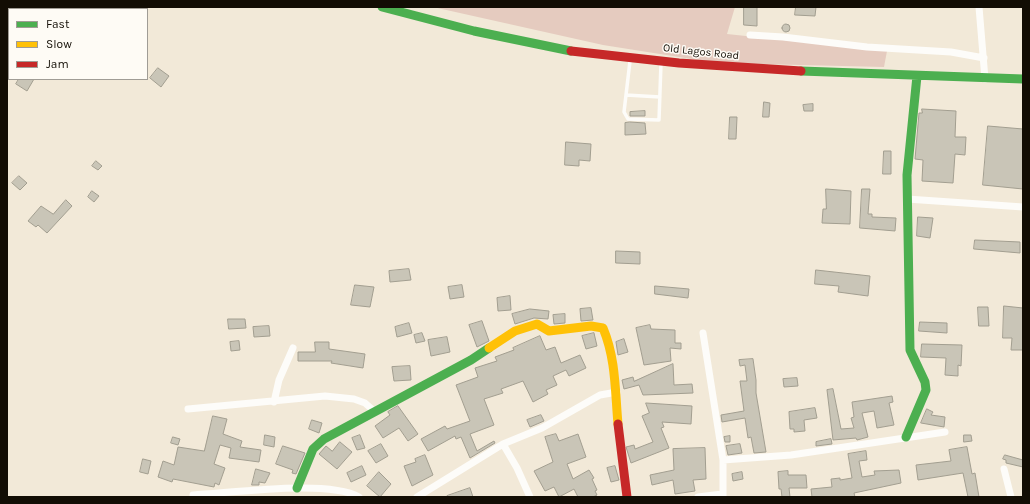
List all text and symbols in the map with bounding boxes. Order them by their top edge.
legend [8,8,148,80]
text: Fast [46,17,69,31]
text: Slow [46,37,72,51]
street label: Old Lagos Road [662,41,740,63]
text: Jam [46,57,69,71]

